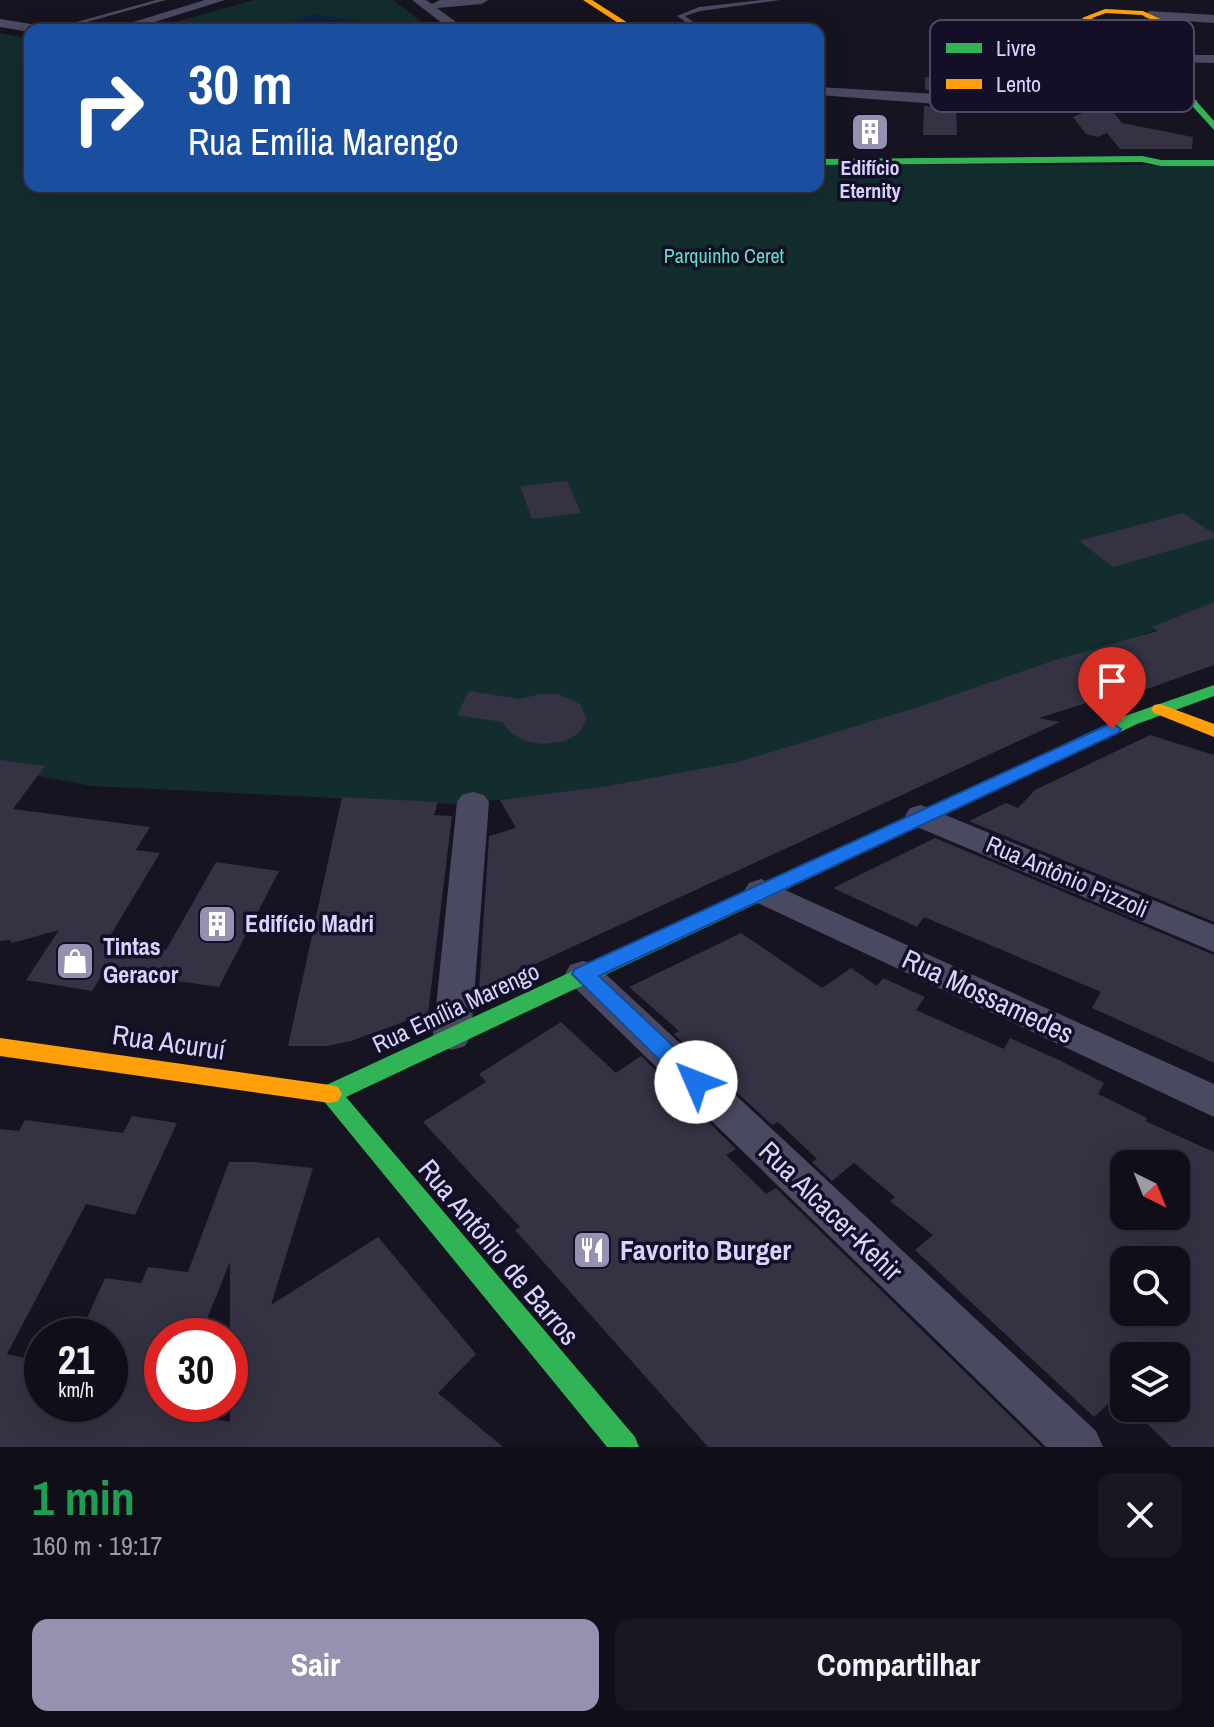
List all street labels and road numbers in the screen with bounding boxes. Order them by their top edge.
street label: Rua Antônio Pizzoli [982,828,1153,925]
street label: Rua Mossamedes [896,940,1080,1052]
street label: Rua Emília Marengo [367,954,544,1060]
street label: Rua Acuruí [110,1015,228,1069]
street label: Rua Alcacer-Kehir [751,1133,911,1290]
street label: Rua Antônio de Barros [410,1151,588,1353]

